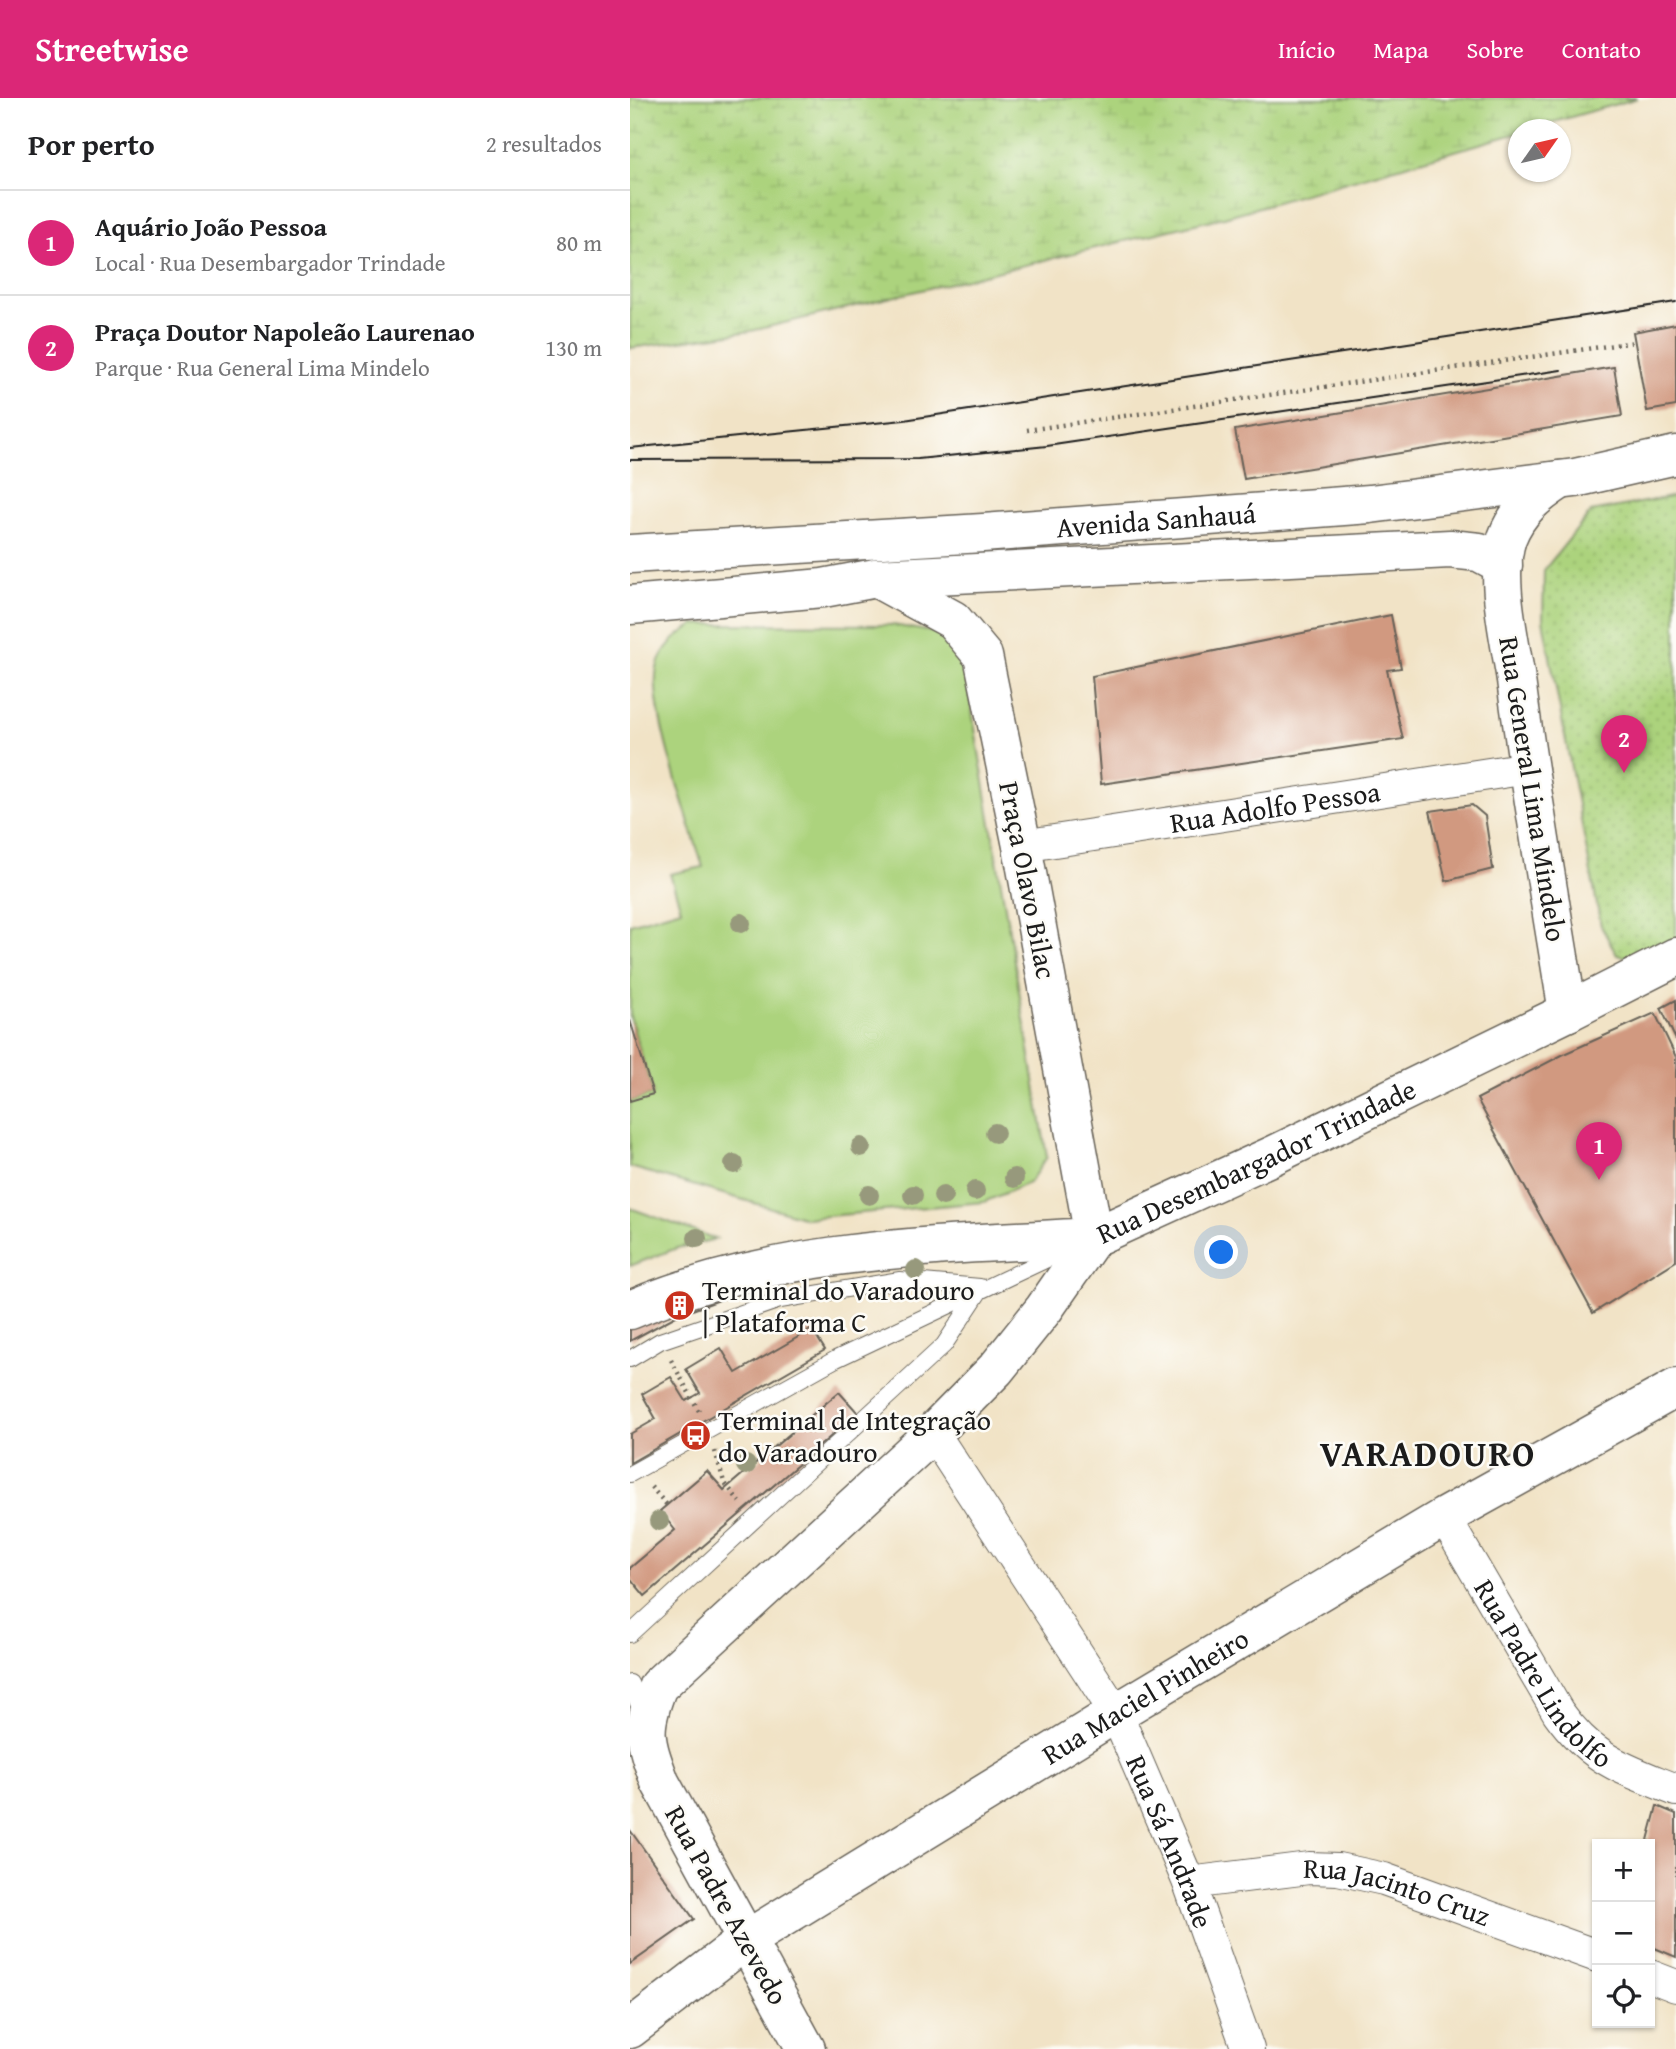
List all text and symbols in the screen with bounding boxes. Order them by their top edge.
text: Streetwise [35,25,189,73]
text: Início [1278,32,1335,67]
text: Mapa [1373,32,1429,67]
text: Sobre [1467,32,1524,67]
text: Contato [1562,32,1641,67]
north arrow [1508,119,1571,182]
text: Por perto [28,122,155,166]
text: 2 resultados [486,127,602,160]
text: Aquário João Pessoa [95,207,327,246]
text: 1 [45,226,57,259]
text: 80 m [556,226,602,259]
text: Local · Rua Desembargador Trindade [95,246,446,279]
text: Praça Doutor Napoleão Laurenao [95,312,475,351]
text: 2 [45,331,57,364]
text: 130 m [545,331,602,364]
text: Parque · Rua General Lima Mindelo [95,351,430,384]
street label: Avenida Sanhauá [1055,492,1258,547]
street label: Rua General Lima Mindelo [1489,633,1578,944]
pin: 2 [1601,715,1647,773]
street label: Rua Adolfo Pessoa [1167,770,1384,843]
street label: Praça Olavo Bilac [989,778,1068,982]
street label: Rua Desembargador Trindade [1090,1068,1423,1253]
pin: 1 [1576,1122,1622,1180]
your location [1204,1235,1238,1269]
place label: Terminal do Varadouro | Plataforma C [702,1269,975,1342]
building icon: Terminal do Varadouro | Plataforma C [662,1289,696,1323]
place label: Terminal de Integração do Varadouro [718,1399,991,1472]
bus stop icon: Terminal de Integração do Varadouro [678,1419,712,1453]
district label: VARADOURO [1320,1428,1536,1479]
street label: Rua Padre Lindolfo [1465,1571,1620,1778]
street label: Rua Maciel Pinheiro [1034,1617,1256,1774]
street label: Rua Sá Andrade [1116,1748,1224,1934]
street label: Rua Padre Azevedo [656,1798,799,2012]
map controls [1592,1839,1655,2028]
button: + [1592,1839,1655,1902]
street label: Rua Jacinto Cruz [1303,1847,1496,1936]
button: − [1592,1902,1655,1965]
button: locate [1592,1965,1655,2028]

